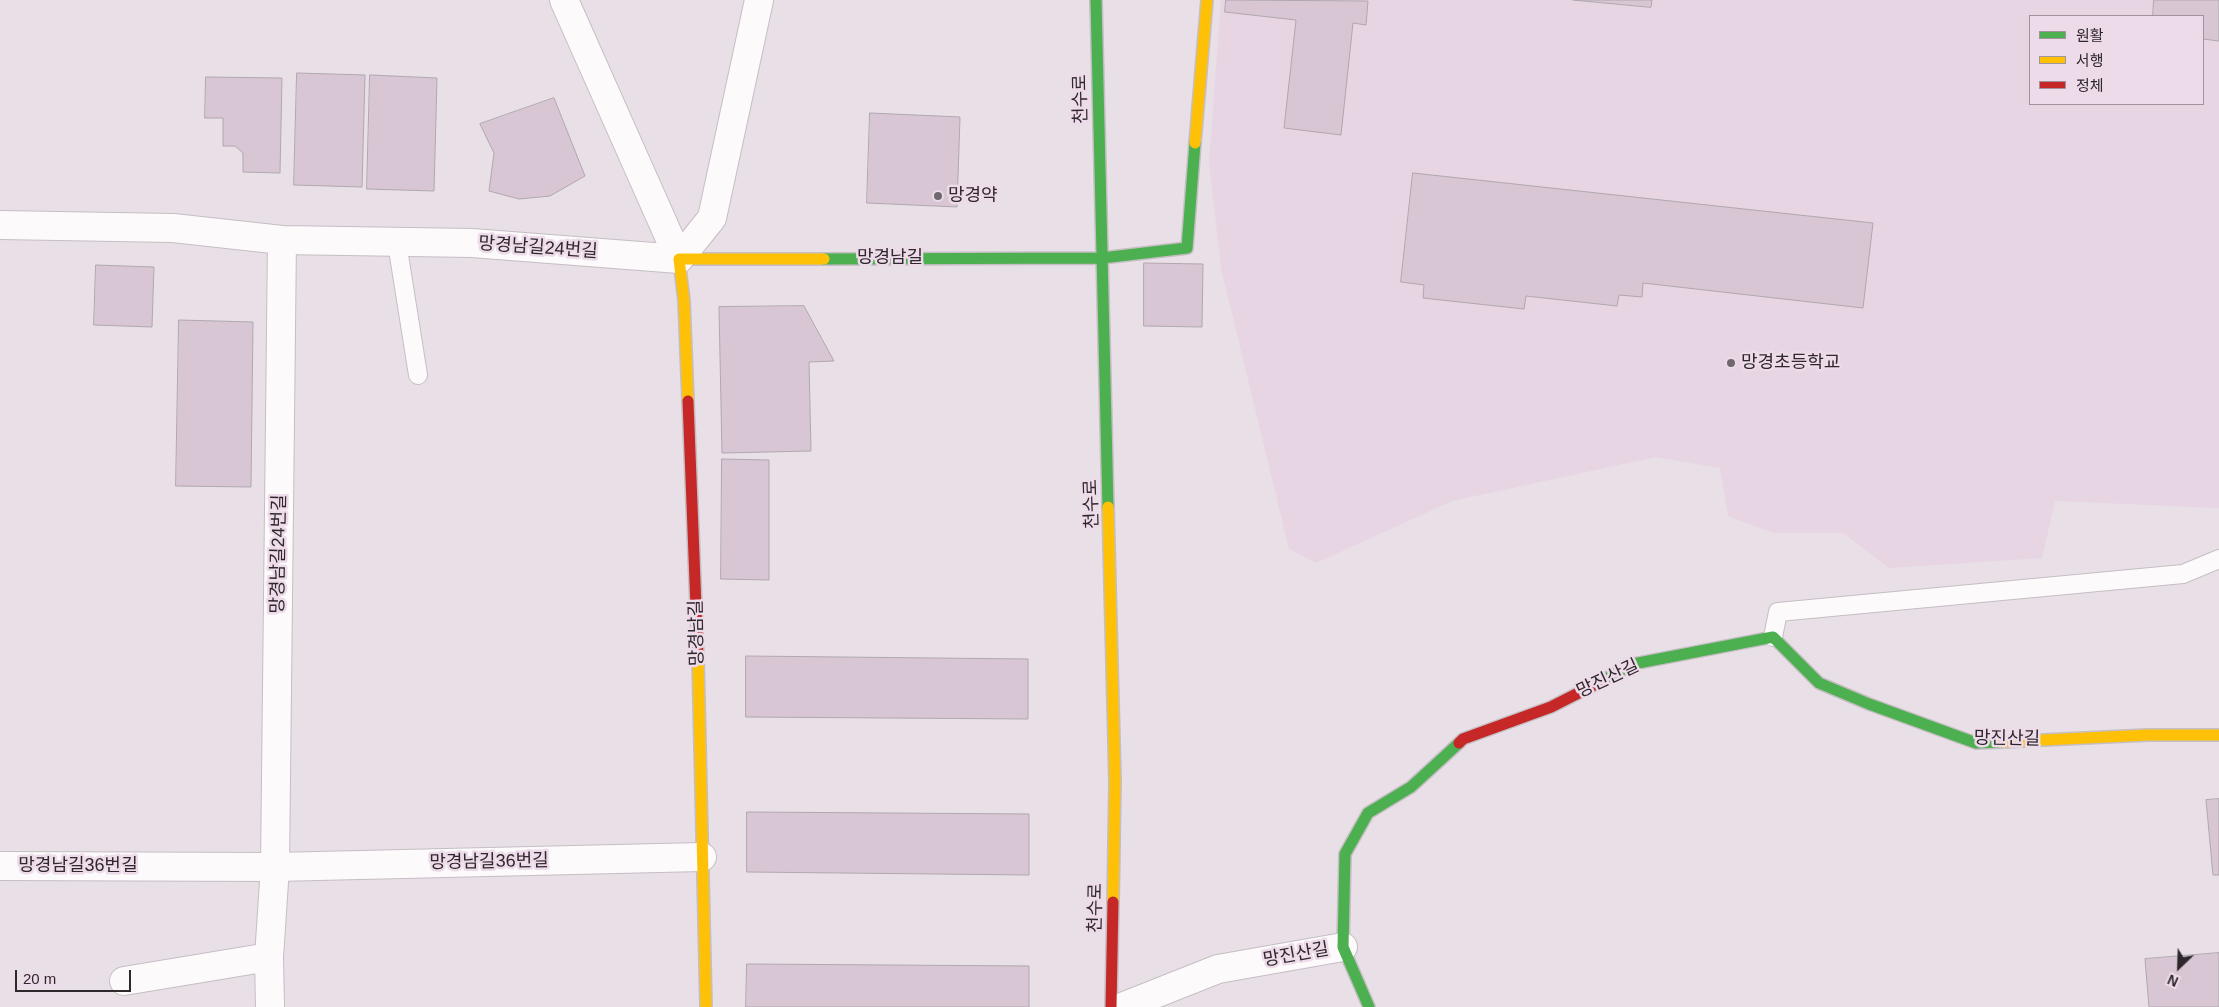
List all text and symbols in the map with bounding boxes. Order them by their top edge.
legend [2029,15,2204,105]
text: 원활 [2076,27,2104,44]
text: 서행 [2076,52,2104,69]
street label: 천수로 [1070,74,1092,124]
text: 정체 [2076,77,2104,94]
place label: 망경약 [948,185,998,207]
marker: 망경약 [932,190,944,202]
street label: 망경남길24번길 [478,233,598,263]
street label: 망경남길 [857,247,923,269]
place label: 망경초등학교 [1741,352,1840,374]
marker: 망경초등학교 [1725,357,1737,369]
street label: 천수로 [1080,479,1104,529]
street label: 망경남길24번길 [267,494,291,614]
street label: 망경남길 [686,600,708,666]
street label: 망진산길 [1573,655,1643,703]
street label: 망진산길 [1974,728,2040,750]
street label: 망경남길36번길 [429,850,549,874]
street label: 망경남길36번길 [18,855,138,877]
street label: 천수로 [1085,883,1107,933]
street label: 망진산길 [1262,939,1330,971]
north arrow [2154,942,2204,992]
scale bar [18,960,134,992]
text: 20 m [23,970,56,987]
text: N [2165,971,2181,990]

